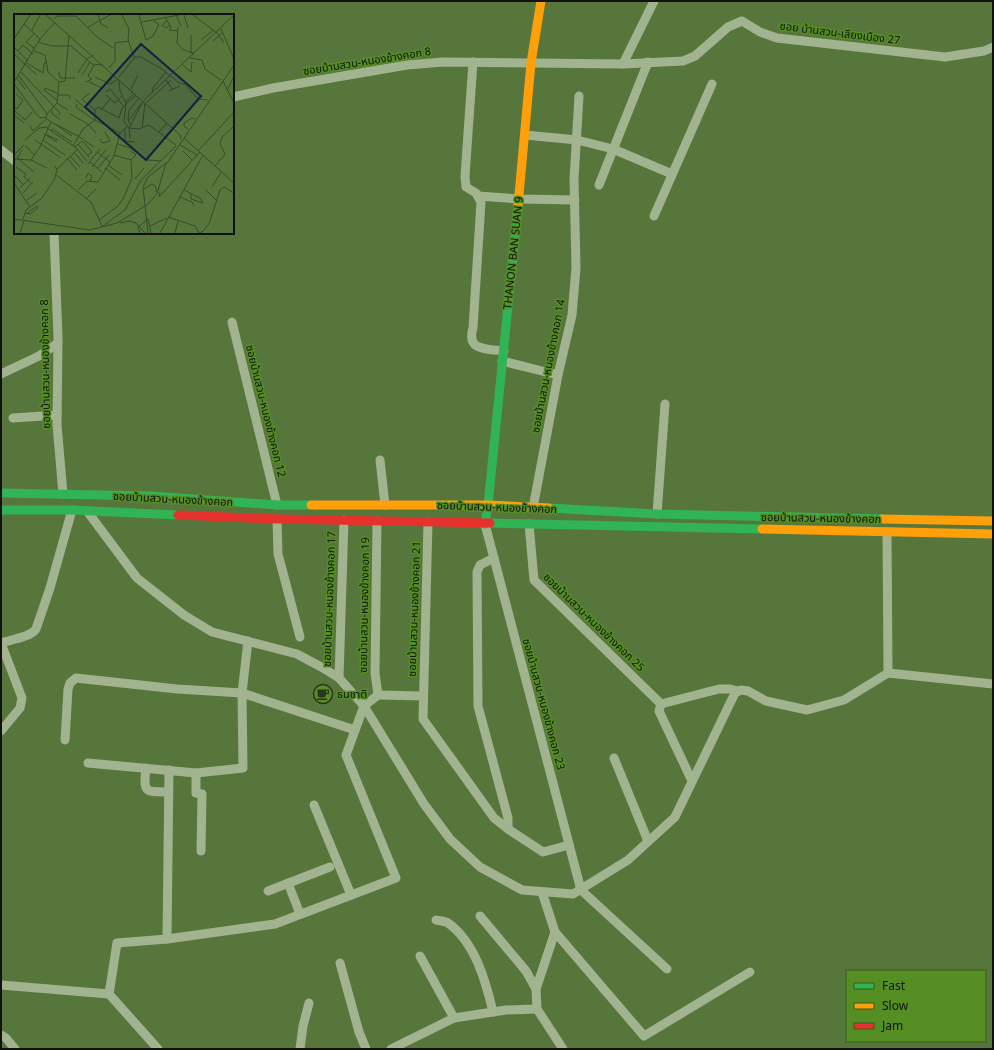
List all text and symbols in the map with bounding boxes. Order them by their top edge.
inset map [14,14,234,234]
street label: ซอย บ้านสวน-เลียงเมือง 27 [779,18,901,47]
street label: ซอยบ้านสวน-หนองข้างคอก 8 [302,43,432,78]
street label: THANON BAN SUAN 9 [499,196,526,310]
street label: ซอยบ้านสวน-หนองข้างคอก 14 [527,297,568,434]
street label: ซอยบ้านสวน-หนองข้างคอก 8 [36,299,53,429]
street label: ซอยบ้านสวน-หนองข้างคอก 12 [243,343,290,479]
street label: ซอยบ้านสวน-หนองข้างคอก [113,488,233,509]
street label: ซอยบ้านสวน-หนองข้างคอก [437,497,557,516]
street label: ซอยบ้านสวน-หนองข้างคอก [761,509,881,526]
street label: ซอยบ้านสวน-หนองข้างคอก 17 [319,531,338,667]
street label: ซอยบ้านสวน-หนองข้างคอก 19 [355,537,372,673]
street label: ซอยบ้านสวน-หนองข้างคอก 21 [404,541,423,677]
street label: ซอยบ้านสวน-หนองข้างคอก 25 [540,569,648,674]
street label: ซอยบ้านสวน-หนองข้างคอก 23 [520,636,569,771]
cafe icon: ธนชาติ [312,683,334,705]
place label: ธนชาติ [337,686,367,701]
legend [846,970,986,1042]
text: Fast [882,977,906,994]
text: Slow [882,997,909,1014]
text: Jam [881,1017,903,1034]

